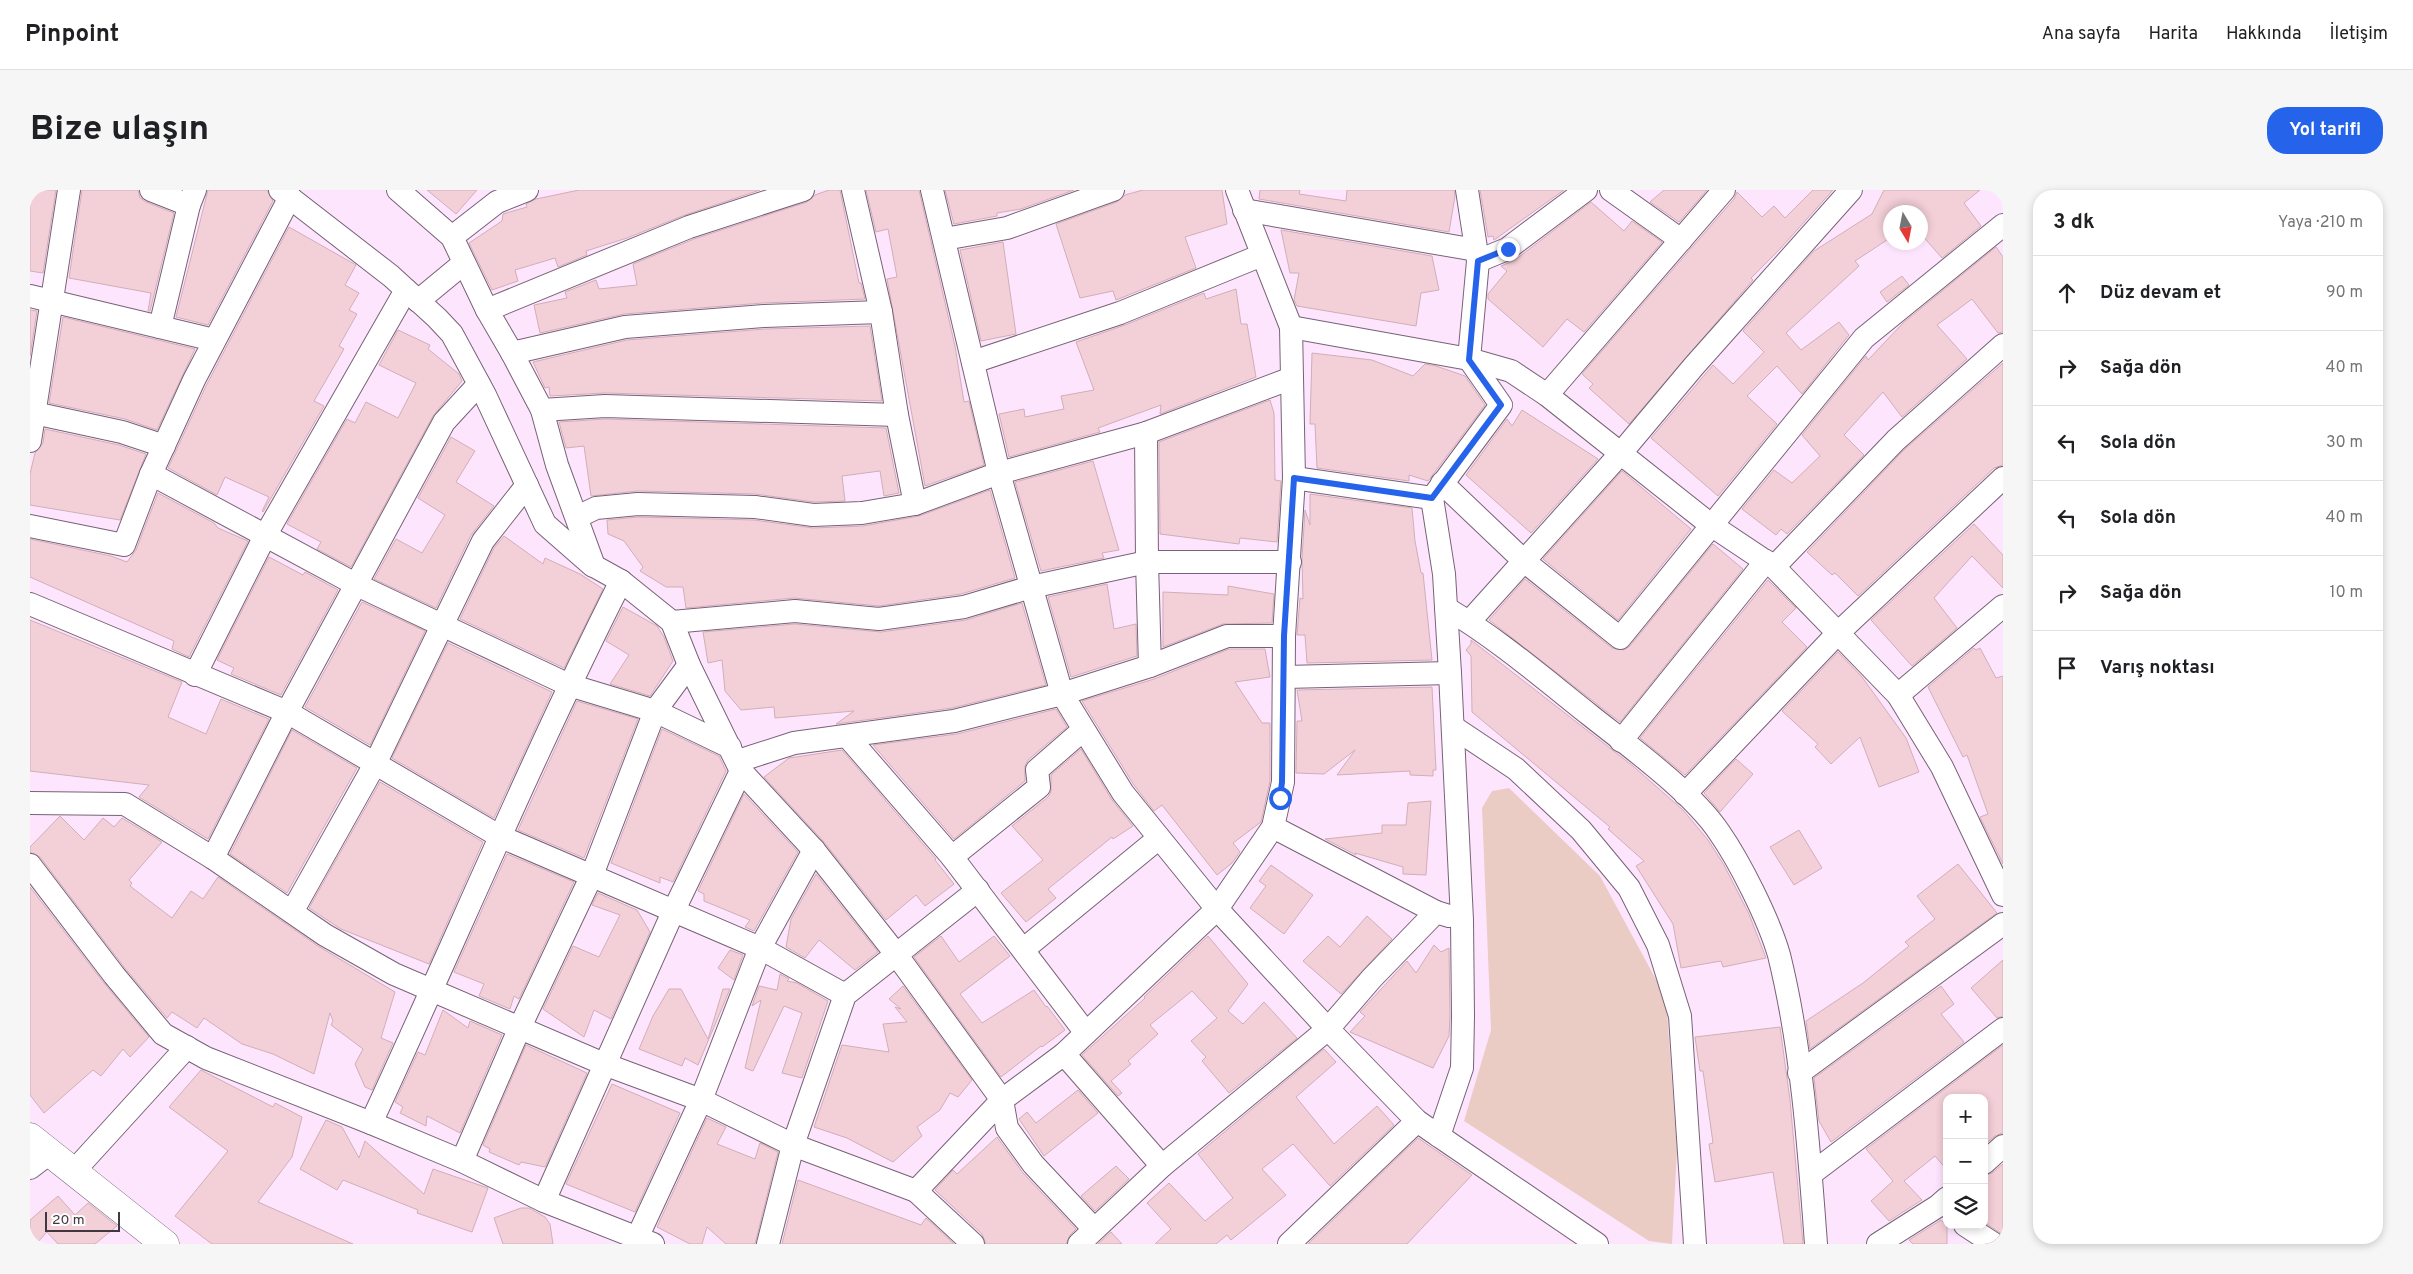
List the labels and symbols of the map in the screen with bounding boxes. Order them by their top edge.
north arrow [1883,205,1928,250]
route end [1497,238,1520,261]
route start [1269,787,1292,810]
scale bar [45,1209,120,1232]

